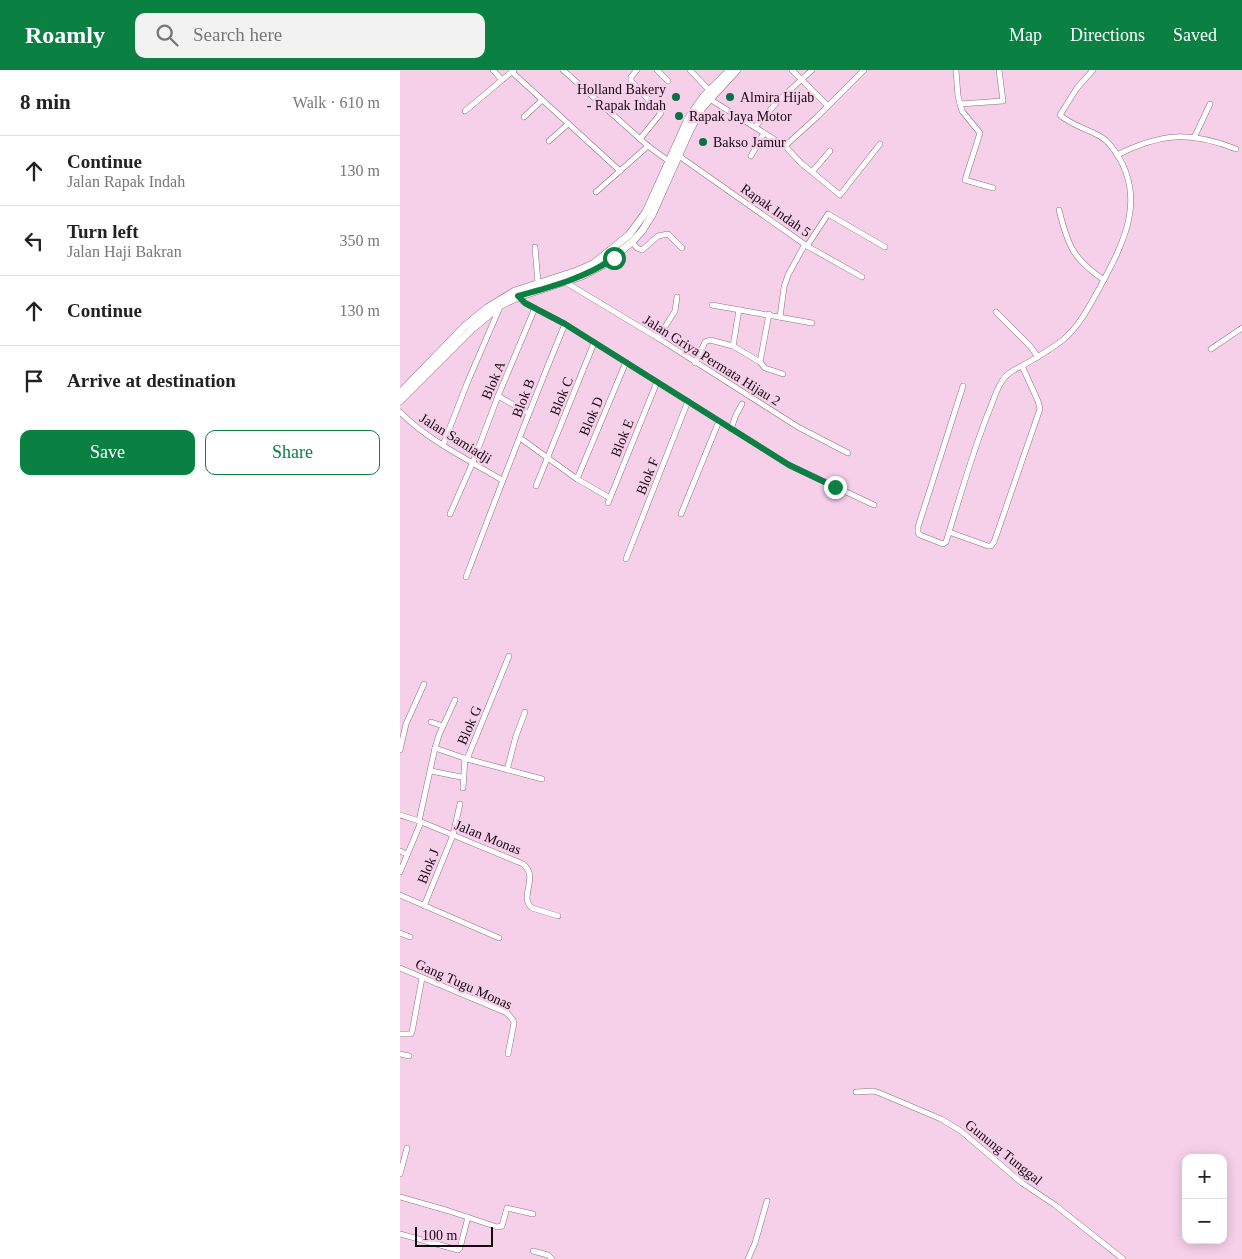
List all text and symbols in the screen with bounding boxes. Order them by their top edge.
search box [135,13,485,58]
icon: search [153,21,181,49]
text: Roamly [25,22,105,48]
text: Search here [193,24,282,45]
text: Map [1009,25,1042,45]
text: Directions [1070,25,1145,45]
text: Saved [1173,25,1217,45]
place label: Holland Bakery - Rapak Indah [577,82,666,113]
text: 8 min [20,90,71,114]
place label: Almira Hijab [740,90,814,105]
marker: Holland Bakery - Rapak Indah [670,91,682,103]
marker: Almira Hijab [724,91,736,103]
text: Walk · 610 m [293,94,380,111]
place label: Rapak Jaya Motor [689,109,792,124]
marker: Rapak Jaya Motor [673,110,685,122]
place label: Bakso Jamur [713,135,786,150]
marker: Bakso Jamur [697,136,709,148]
text: Continue [67,151,142,172]
icon: ahead [20,157,48,185]
text: 130 m [340,162,380,179]
text: Jalan Rapak Indah [67,173,185,190]
street label: Rapak Indah 5 [738,181,813,240]
text: Turn left [67,221,139,242]
icon: left [20,227,48,255]
text: 350 m [340,232,380,249]
text: Jalan Haji Bakran [67,243,182,260]
route start [603,247,626,270]
icon: ahead [20,297,48,325]
text: Continue [67,300,142,321]
text: 130 m [340,302,380,319]
street label: Jalan Griya Permata Hijau 2 [640,312,783,409]
street label: Blok A [479,358,509,402]
icon: arrive [20,367,48,395]
text: Arrive at destination [67,370,236,391]
street label: Blok C [547,375,576,418]
street label: Blok B [509,377,538,420]
street label: Blok D [577,394,606,438]
street label: Jalan Samiadji [417,410,495,467]
street label: Blok E [608,417,637,459]
button: Save [20,430,195,475]
button: Share [205,430,380,475]
street label: Blok F [633,455,662,497]
route end [824,476,847,499]
street label: Blok G [455,703,484,747]
street label: Jalan Monas [452,817,523,858]
street label: Blok J [415,846,442,886]
street label: Gang Tugu Monas [413,956,514,1013]
street label: Gunung Tunggal [962,1117,1045,1188]
map controls [1182,1154,1227,1244]
button: + [1182,1154,1227,1199]
button: − [1182,1199,1227,1244]
scale bar [415,1224,492,1247]
text: 100 m [422,1228,457,1243]

